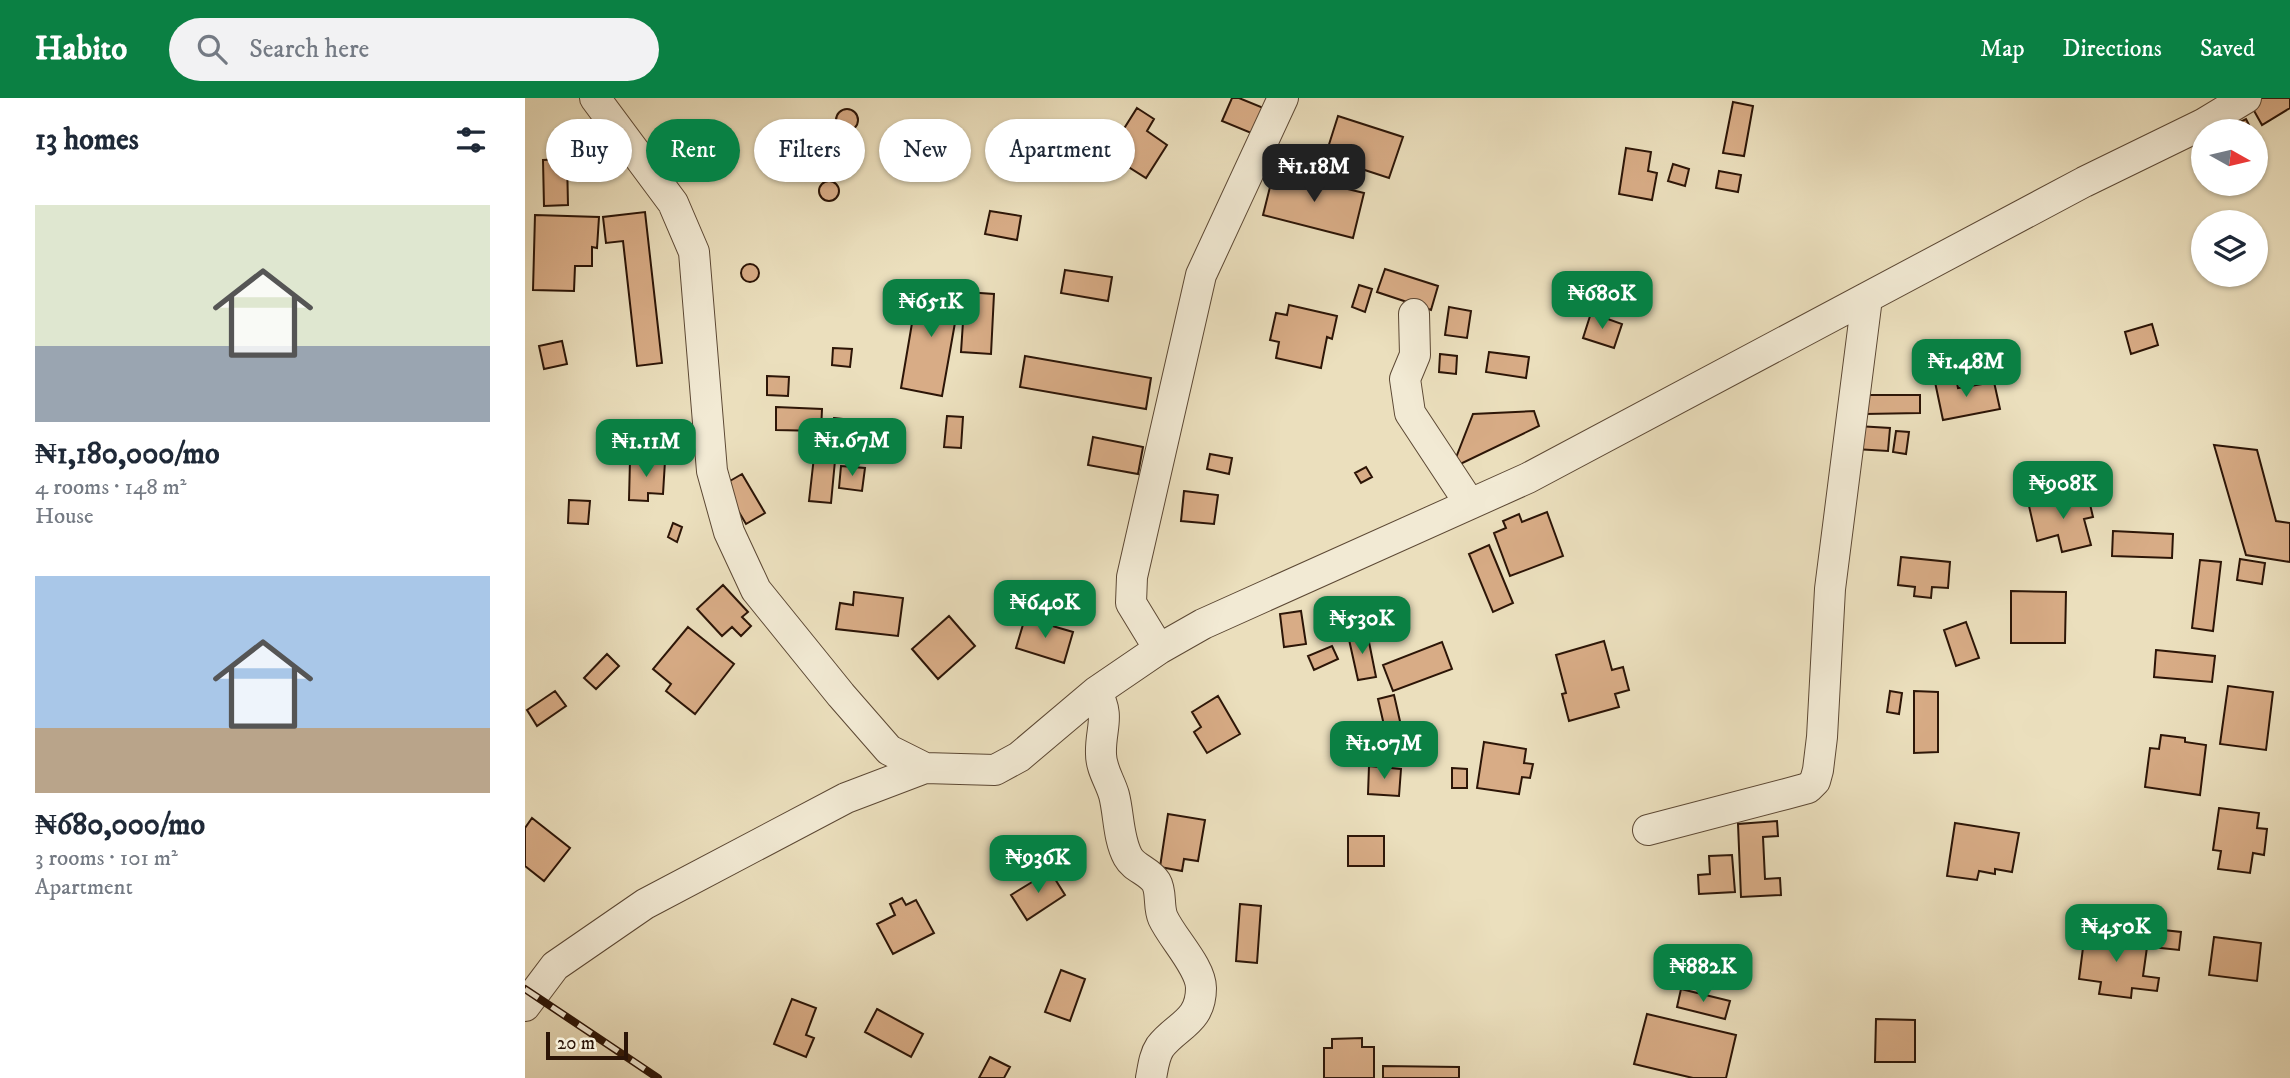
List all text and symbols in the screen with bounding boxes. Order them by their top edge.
search box [169,18,659,81]
text: Habito [35,29,127,70]
icon: search [193,30,231,68]
text: Search here [249,33,369,66]
text: Map [1980,34,2025,64]
text: Directions [2063,34,2162,64]
text: Saved [2200,34,2255,64]
chip: Buy [546,119,632,182]
chip: Rent [646,119,740,182]
chip: Filters [754,119,865,182]
chip: New [879,119,971,182]
chip: Apartment [985,119,1135,182]
north arrow [2191,119,2268,196]
map controls [2191,119,2268,287]
icon: filters [452,121,490,159]
text: 13 homes [35,122,139,159]
pin: ₦1.18M [1257,144,1371,204]
text: ₦1.18M [1278,152,1350,181]
button: layers [2191,210,2268,287]
icon: home [200,250,326,376]
pin: ₦680K [1553,272,1651,331]
text: ₦680K [1568,279,1636,308]
pin: ₦651K [882,280,980,339]
text: ₦651K [899,287,963,316]
pin: ₦1.48M [1909,340,2023,399]
text: ₦1.48M [1928,347,2004,376]
pin: ₦1.67M [795,418,909,478]
pin: ₦1.11M [589,420,703,479]
text: ₦1.67M [814,426,890,455]
text: ₦1.11M [612,427,680,456]
text: ₦1,180,000/mo [35,436,220,473]
pin: ₦908K [2014,462,2112,521]
text: ₦908K [2029,469,2097,498]
text: 4 rooms · 148 m² [35,473,187,502]
text: House [35,502,93,531]
pin: ₦640K [996,580,1094,640]
text: ₦640K [1010,588,1080,617]
pin: ₦530K [1313,596,1411,656]
text: ₦530K [1329,604,1395,633]
icon: home [200,621,326,747]
pin: ₦1.07M [1327,722,1441,781]
text: ₦1.07M [1346,729,1422,758]
text: ₦680,000/mo [35,807,205,844]
pin: ₦936K [989,836,1087,895]
text: ₦936K [1006,843,1070,872]
text: 3 rooms · 101 m² [35,844,178,873]
text: Apartment [35,873,133,902]
pin: ₦450K [2067,904,2165,964]
text: ₦450K [2081,912,2151,941]
pin: ₦882K [1654,944,1752,1004]
text: ₦882K [1669,952,1737,981]
scale bar [546,1029,628,1061]
text: 20 m [557,1032,595,1055]

